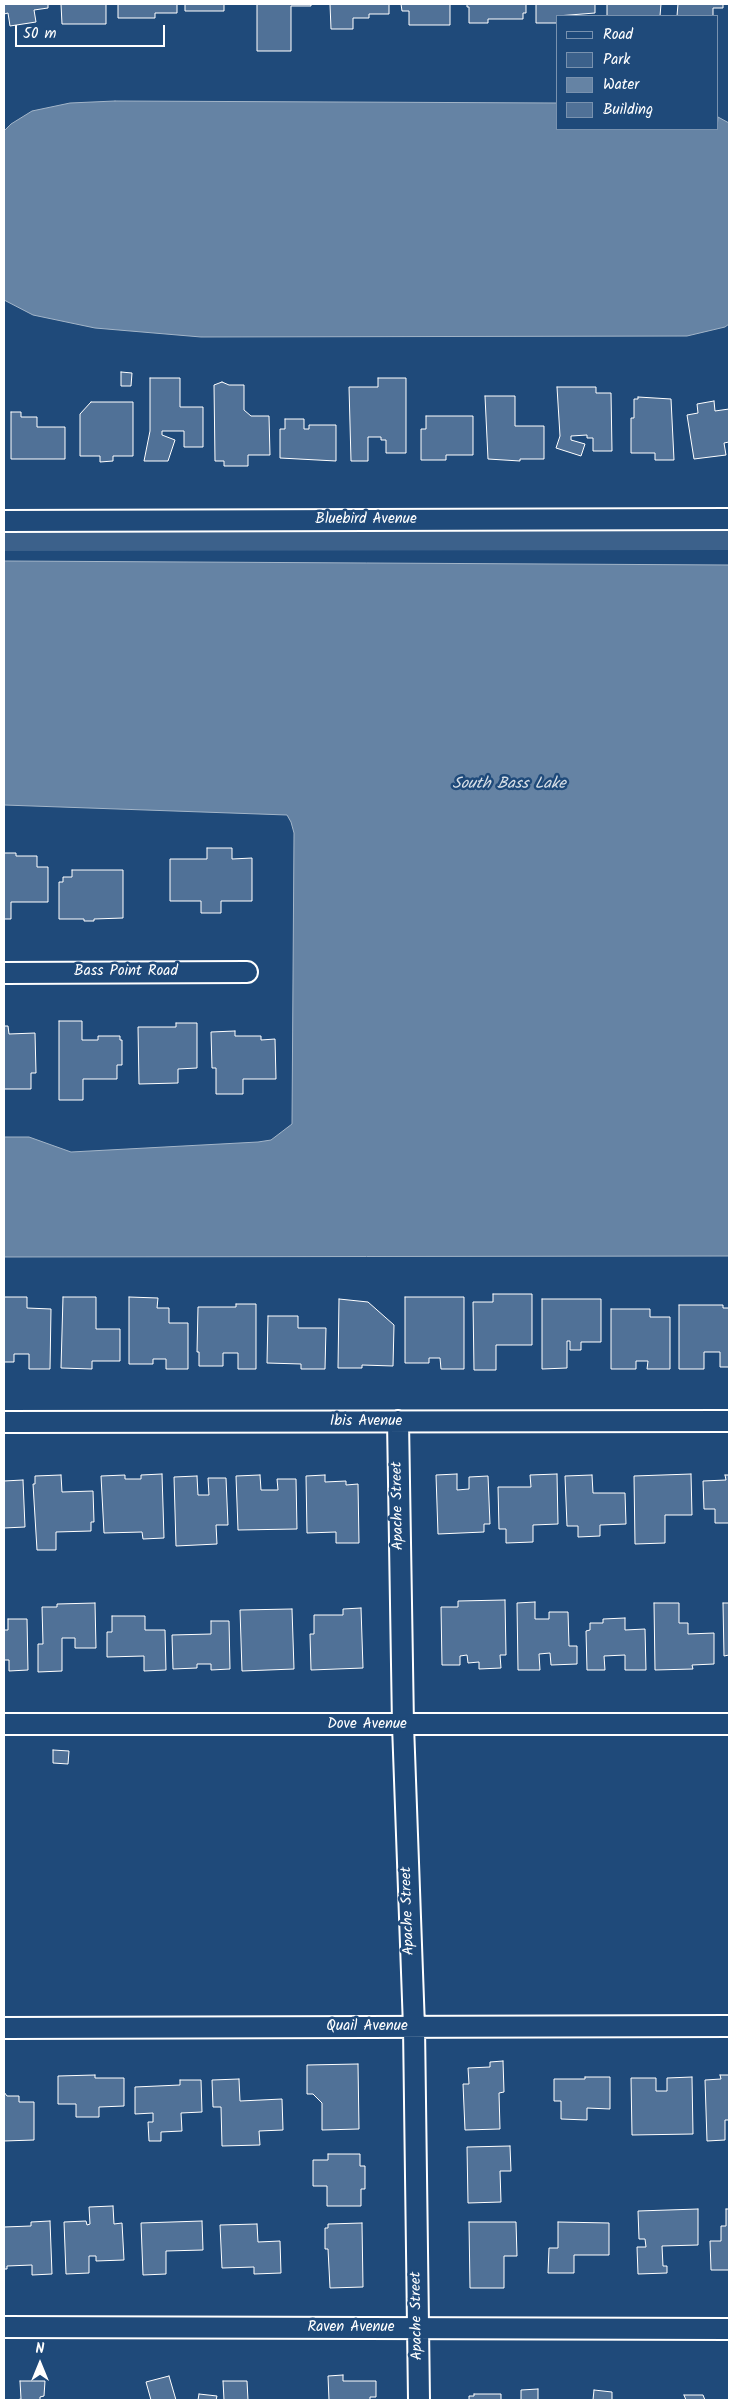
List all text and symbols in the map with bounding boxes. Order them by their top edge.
scale bar [18,15,168,47]
legend [556,15,718,130]
text: 50 m [23,22,57,46]
text: Road [603,23,633,47]
text: Park [603,48,630,72]
text: Water [603,73,639,97]
text: Building [603,98,653,122]
street label: Bluebird Avenue [315,511,417,529]
water label: South Bass Lake [452,775,566,795]
street label: Bass Point Road [74,963,178,981]
street label: Ibis Avenue [330,1413,402,1431]
street label: Apache Street [389,1461,409,1551]
street label: Dove Avenue [327,1716,407,1734]
street label: Apache Street [398,1866,420,1956]
street label: Quail Avenue [326,2018,408,2036]
street label: Apache Street [408,2271,428,2361]
street label: Raven Avenue [307,2319,395,2337]
text: N [36,2338,44,2360]
north arrow [15,2339,65,2389]

